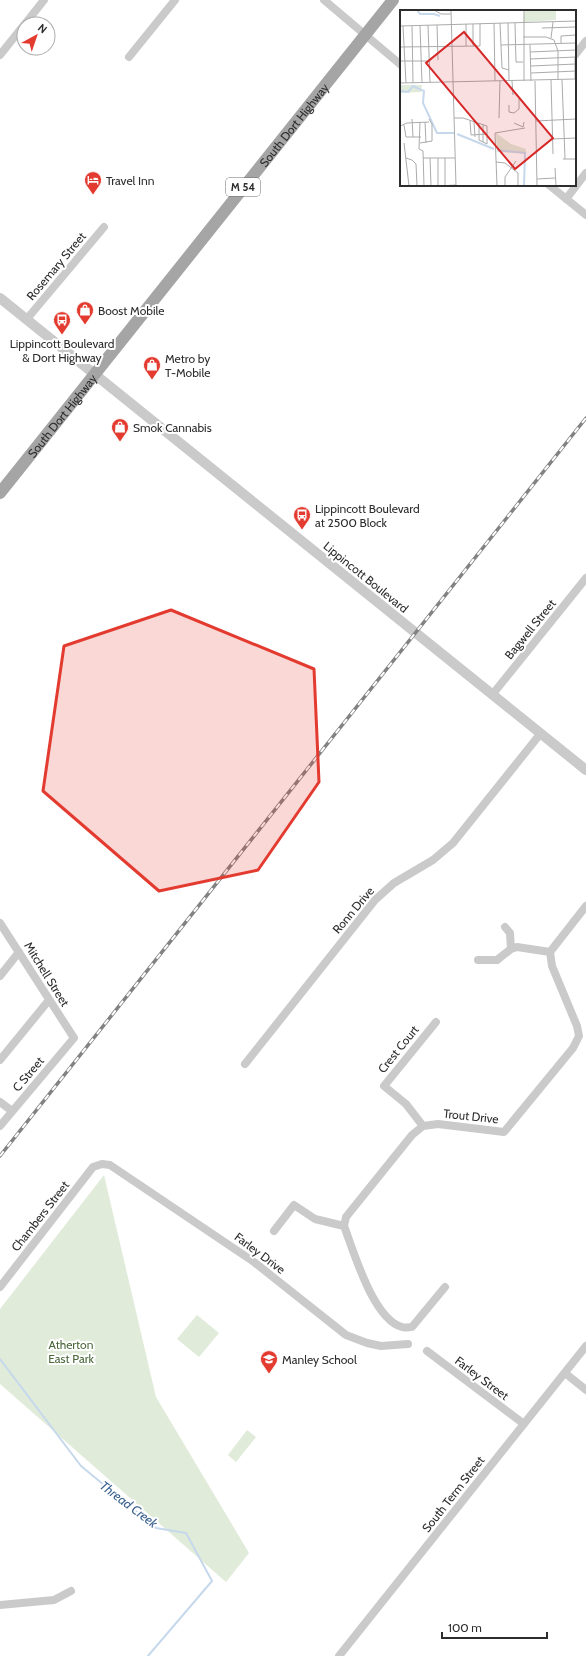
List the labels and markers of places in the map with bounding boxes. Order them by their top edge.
hotel icon: Travel Inn [83,170,103,195]
place label: Travel Inn [106,173,155,188]
shop icon: Boost Mobile [75,300,95,325]
place label: Boost Mobile [98,303,164,318]
bus stop icon: Lippincott Boulevard & Dort Highway [52,310,72,335]
place label: Lippincott Boulevard & Dort Highway [10,336,114,365]
place label: Metro by T-Mobile [165,351,210,380]
shop icon: Metro by T-Mobile [142,355,162,380]
shop icon: Smok Cannabis [110,417,130,442]
place label: Smok Cannabis [133,420,212,435]
place label: Lippincott Boulevard at 2500 Block [315,501,420,530]
bus stop icon: Lippincott Boulevard at 2500 Block [292,505,312,530]
school or university icon: Manley School [259,1349,279,1374]
place label: Manley School [282,1352,357,1367]

